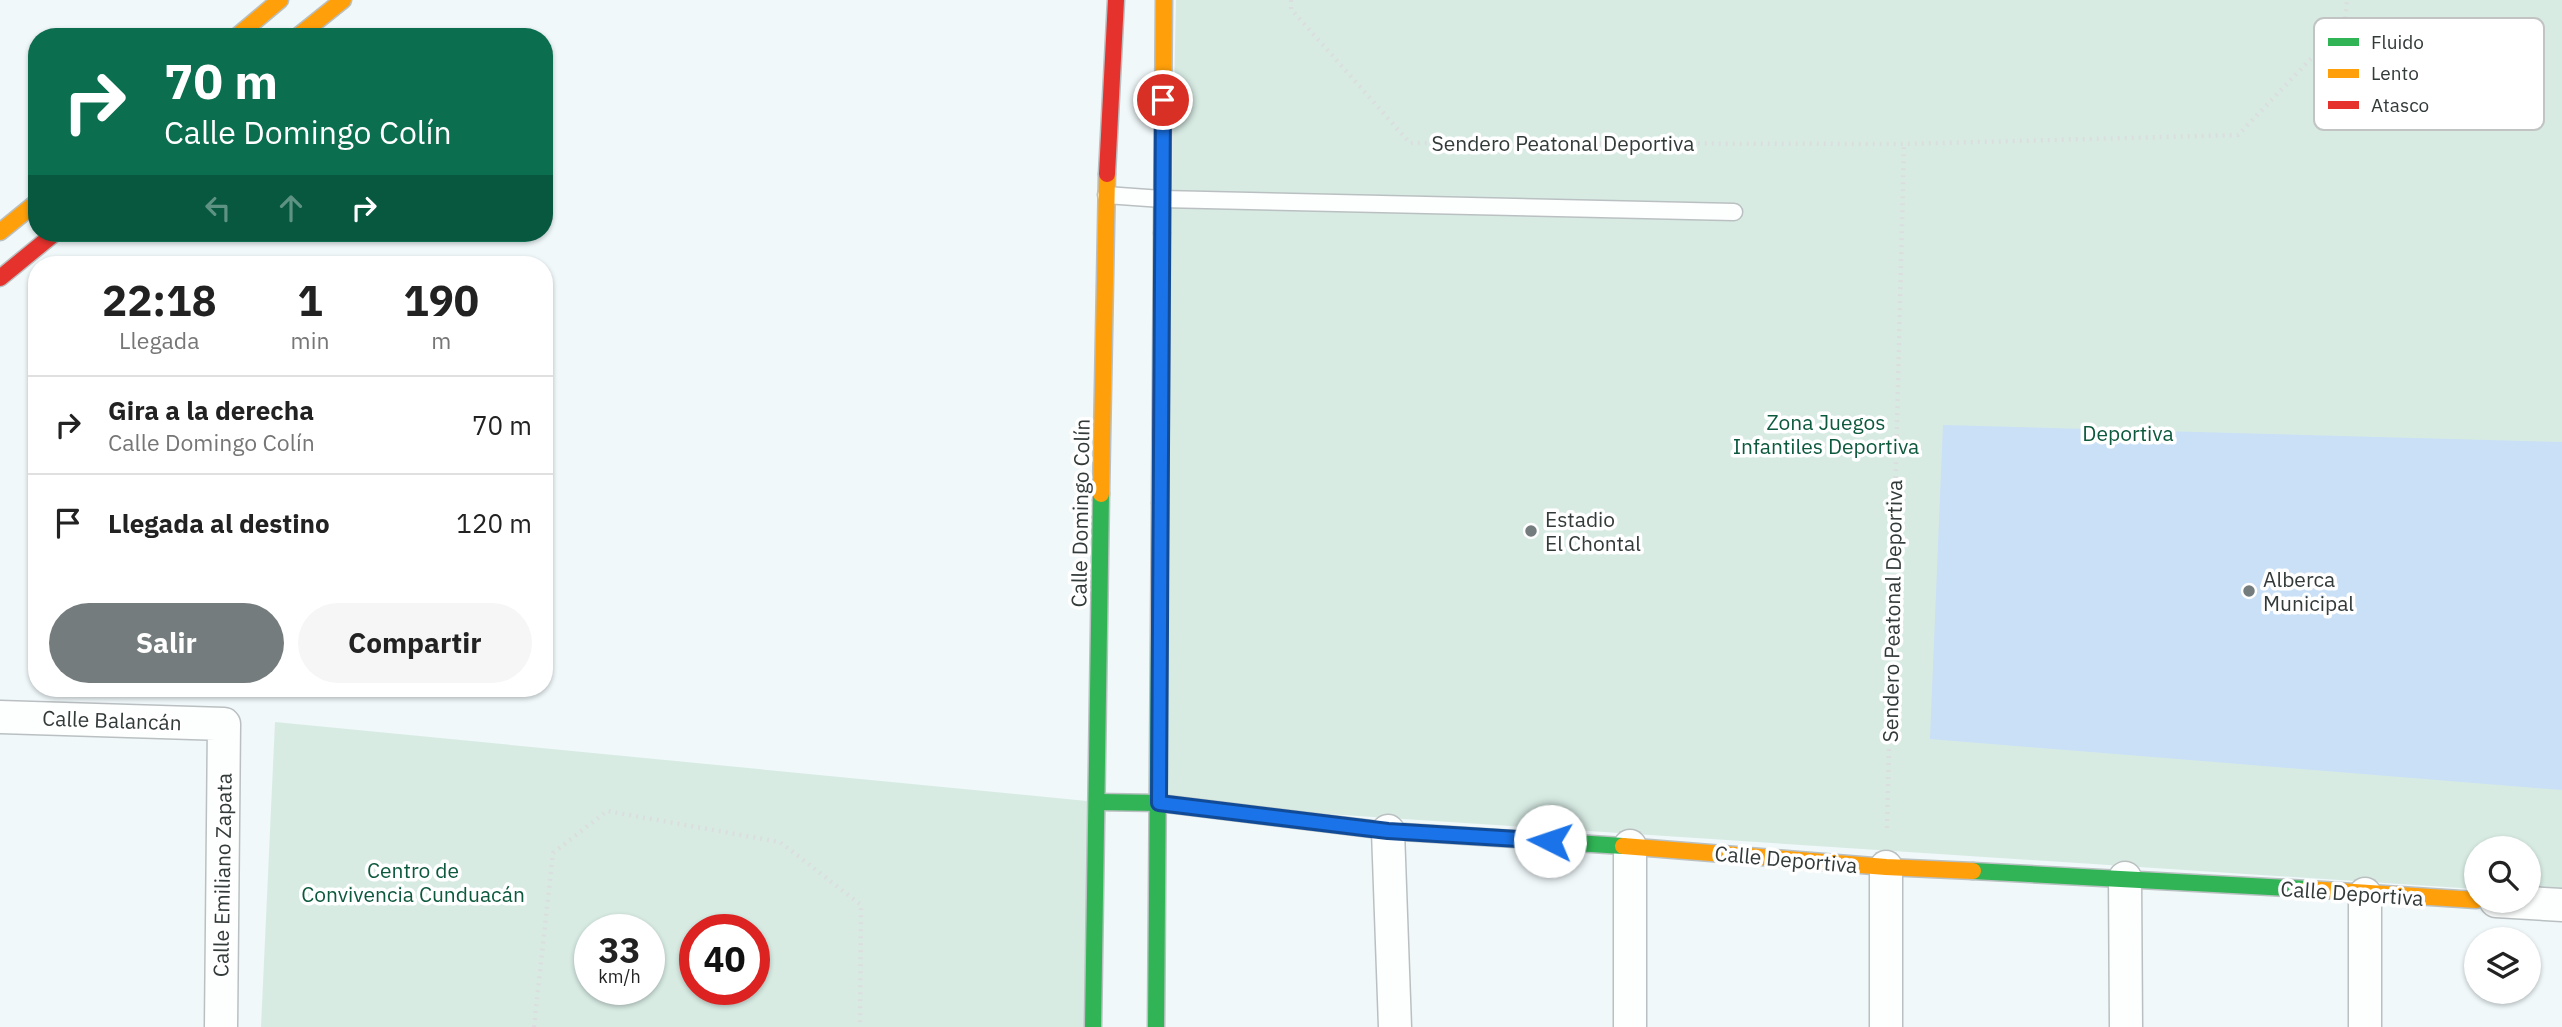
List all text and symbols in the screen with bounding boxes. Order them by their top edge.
legend [2314,18,2544,130]
text: Fluido [2371,30,2424,54]
text: 70 m [164,49,278,112]
icon: right [49,56,140,147]
text: Lento [2371,61,2419,85]
pin [1133,70,1193,130]
icon: arrive [1144,81,1182,119]
text: Atasco [2371,93,2429,117]
text: Calle Domingo Colín [164,111,452,153]
street label: Sendero Peatonal Deportiva [1432,129,1694,157]
icon: left [199,189,237,227]
icon: ahead [272,189,310,227]
icon: right [345,189,383,227]
text: 22:18 [102,273,217,328]
text: 1 [297,273,323,328]
text: 190 [403,273,479,328]
text: Llegada [119,325,199,355]
text: min [291,325,329,355]
text: m [431,325,451,355]
text: Gira a la derecha [108,393,314,427]
icon: right [49,406,87,444]
text: 70 m [472,408,532,442]
park label: Zona Juegos Infantiles Deportiva [1733,408,1919,460]
street label: Calle Domingo Colín [1064,418,1096,608]
park label: Deportiva [2082,419,2174,447]
text: Calle Domingo Colín [108,427,315,457]
street label: Sendero Peatonal Deportiva [1876,479,1908,743]
icon: arrive [49,504,87,542]
place label: Estadio El Chontal [1545,505,1641,557]
text: Llegada al destino [108,506,330,540]
text: 120 m [456,506,532,540]
marker: Estadio El Chontal [1523,523,1539,539]
place label: Alberca Municipal [2263,565,2354,617]
marker: Alberca Municipal [2241,583,2257,599]
button: Salir [49,603,284,683]
button: Compartir [298,603,532,683]
street label: Calle Balancán [42,704,182,736]
street label: Calle Emiliano Zapata [206,773,238,977]
position arrow [1513,804,1587,878]
map controls [2464,836,2541,1004]
button: search [2464,836,2541,913]
street label: Calle Deportiva [1713,839,1859,879]
park label: Centro de Convivencia Cunduacán [301,856,525,908]
street label: Calle Deportiva [2280,874,2424,912]
speed limit sign: 40 [679,914,770,1005]
text: 33 [598,927,641,973]
button: layers [2464,927,2541,1004]
text: km/h [598,965,641,988]

